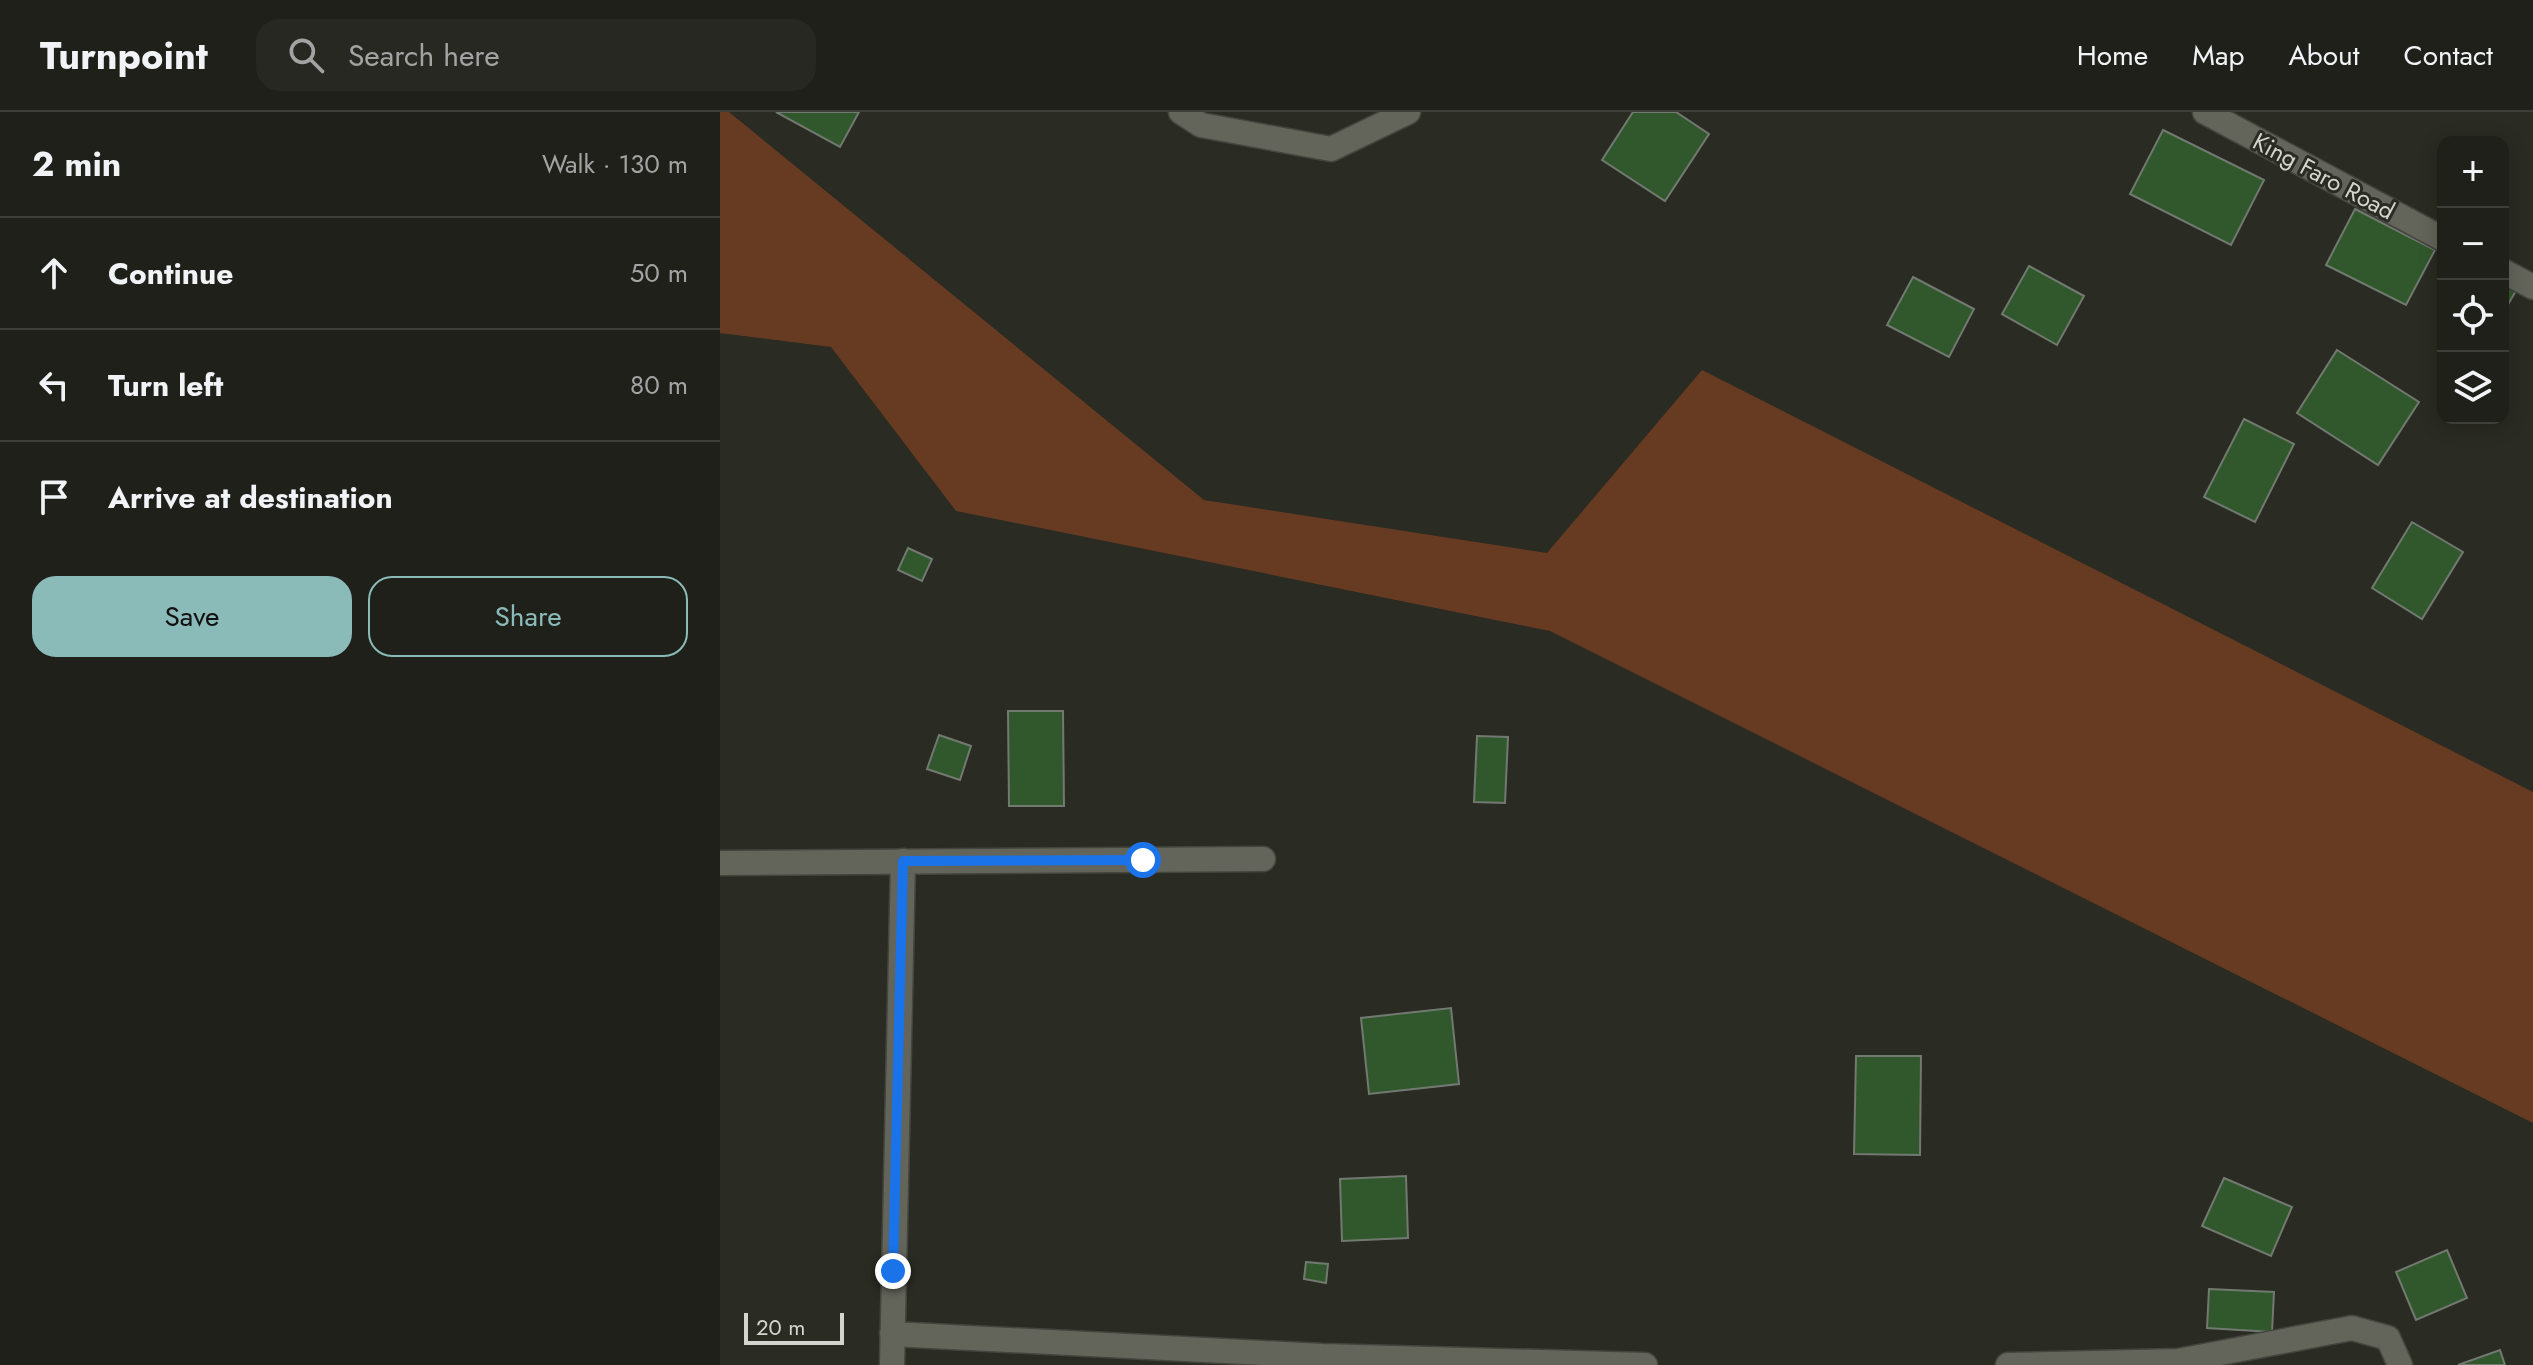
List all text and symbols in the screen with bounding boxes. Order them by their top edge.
search box [256,19,816,91]
text: Turnpoint [40,28,208,83]
icon: search [284,33,328,77]
text: Search here [348,34,500,77]
text: Home [2077,35,2148,76]
text: Map [2192,35,2244,76]
text: About [2288,35,2360,76]
text: Contact [2404,35,2493,76]
street label: King Faro Road [2247,124,2401,228]
map controls [2437,136,2509,424]
button: + [2437,136,2509,208]
text: 2 min [32,140,121,189]
text: Walk · 130 m [542,145,688,183]
button: − [2437,208,2509,280]
icon: ahead [32,251,76,295]
text: Continue [108,252,234,295]
text: 50 m [630,254,688,292]
button: locate [2437,280,2509,352]
button: layers [2437,352,2509,424]
icon: left [32,363,76,407]
text: Turn left [108,364,223,407]
text: 80 m [630,366,688,404]
icon: arrive [32,475,76,519]
text: Arrive at destination [108,476,393,519]
button: Save [32,576,352,657]
button: Share [368,576,688,657]
route start [1125,842,1161,878]
route end [875,1253,911,1289]
scale bar [744,1309,844,1345]
text: 20 m [756,1311,805,1343]

